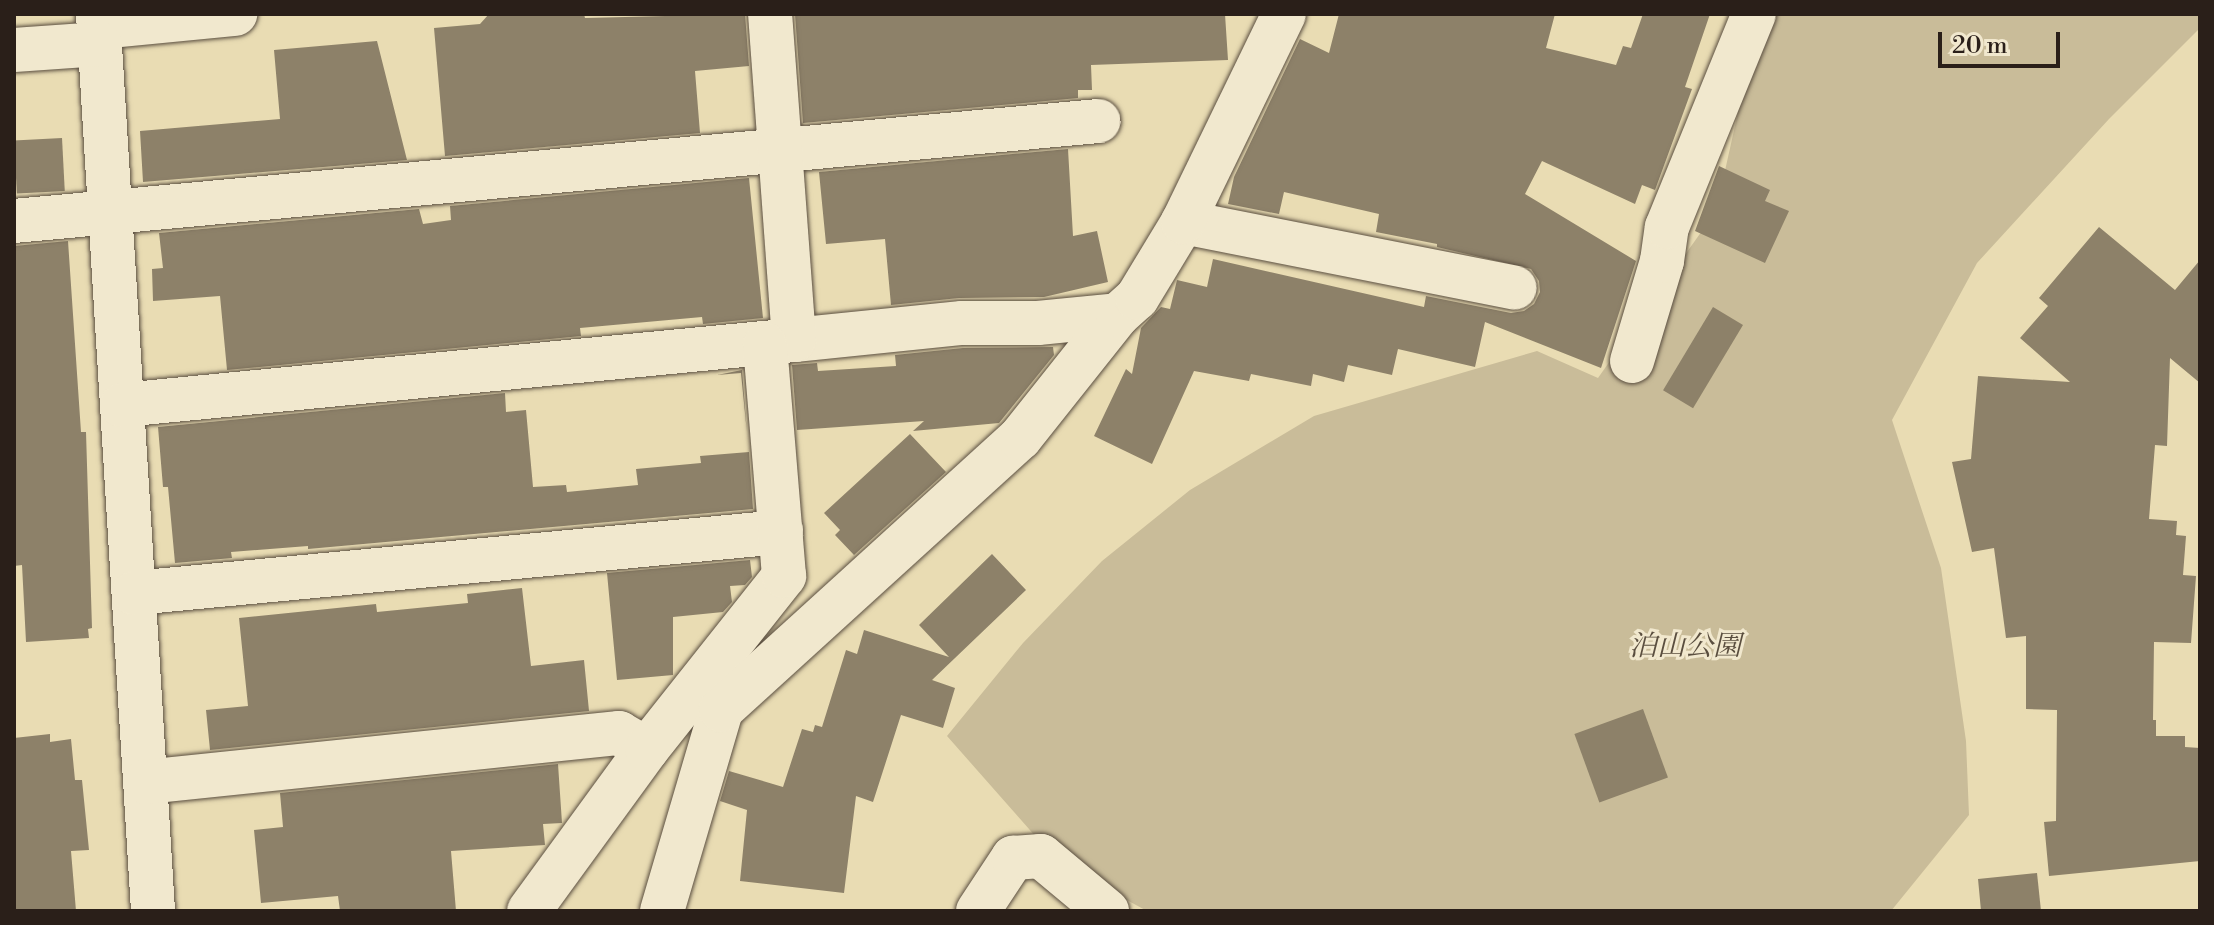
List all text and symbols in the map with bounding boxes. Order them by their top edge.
scale bar [1942,16,2064,66]
text: 20 m [1952,31,2008,61]
park label: 泊山公園 [1629,630,1741,664]

